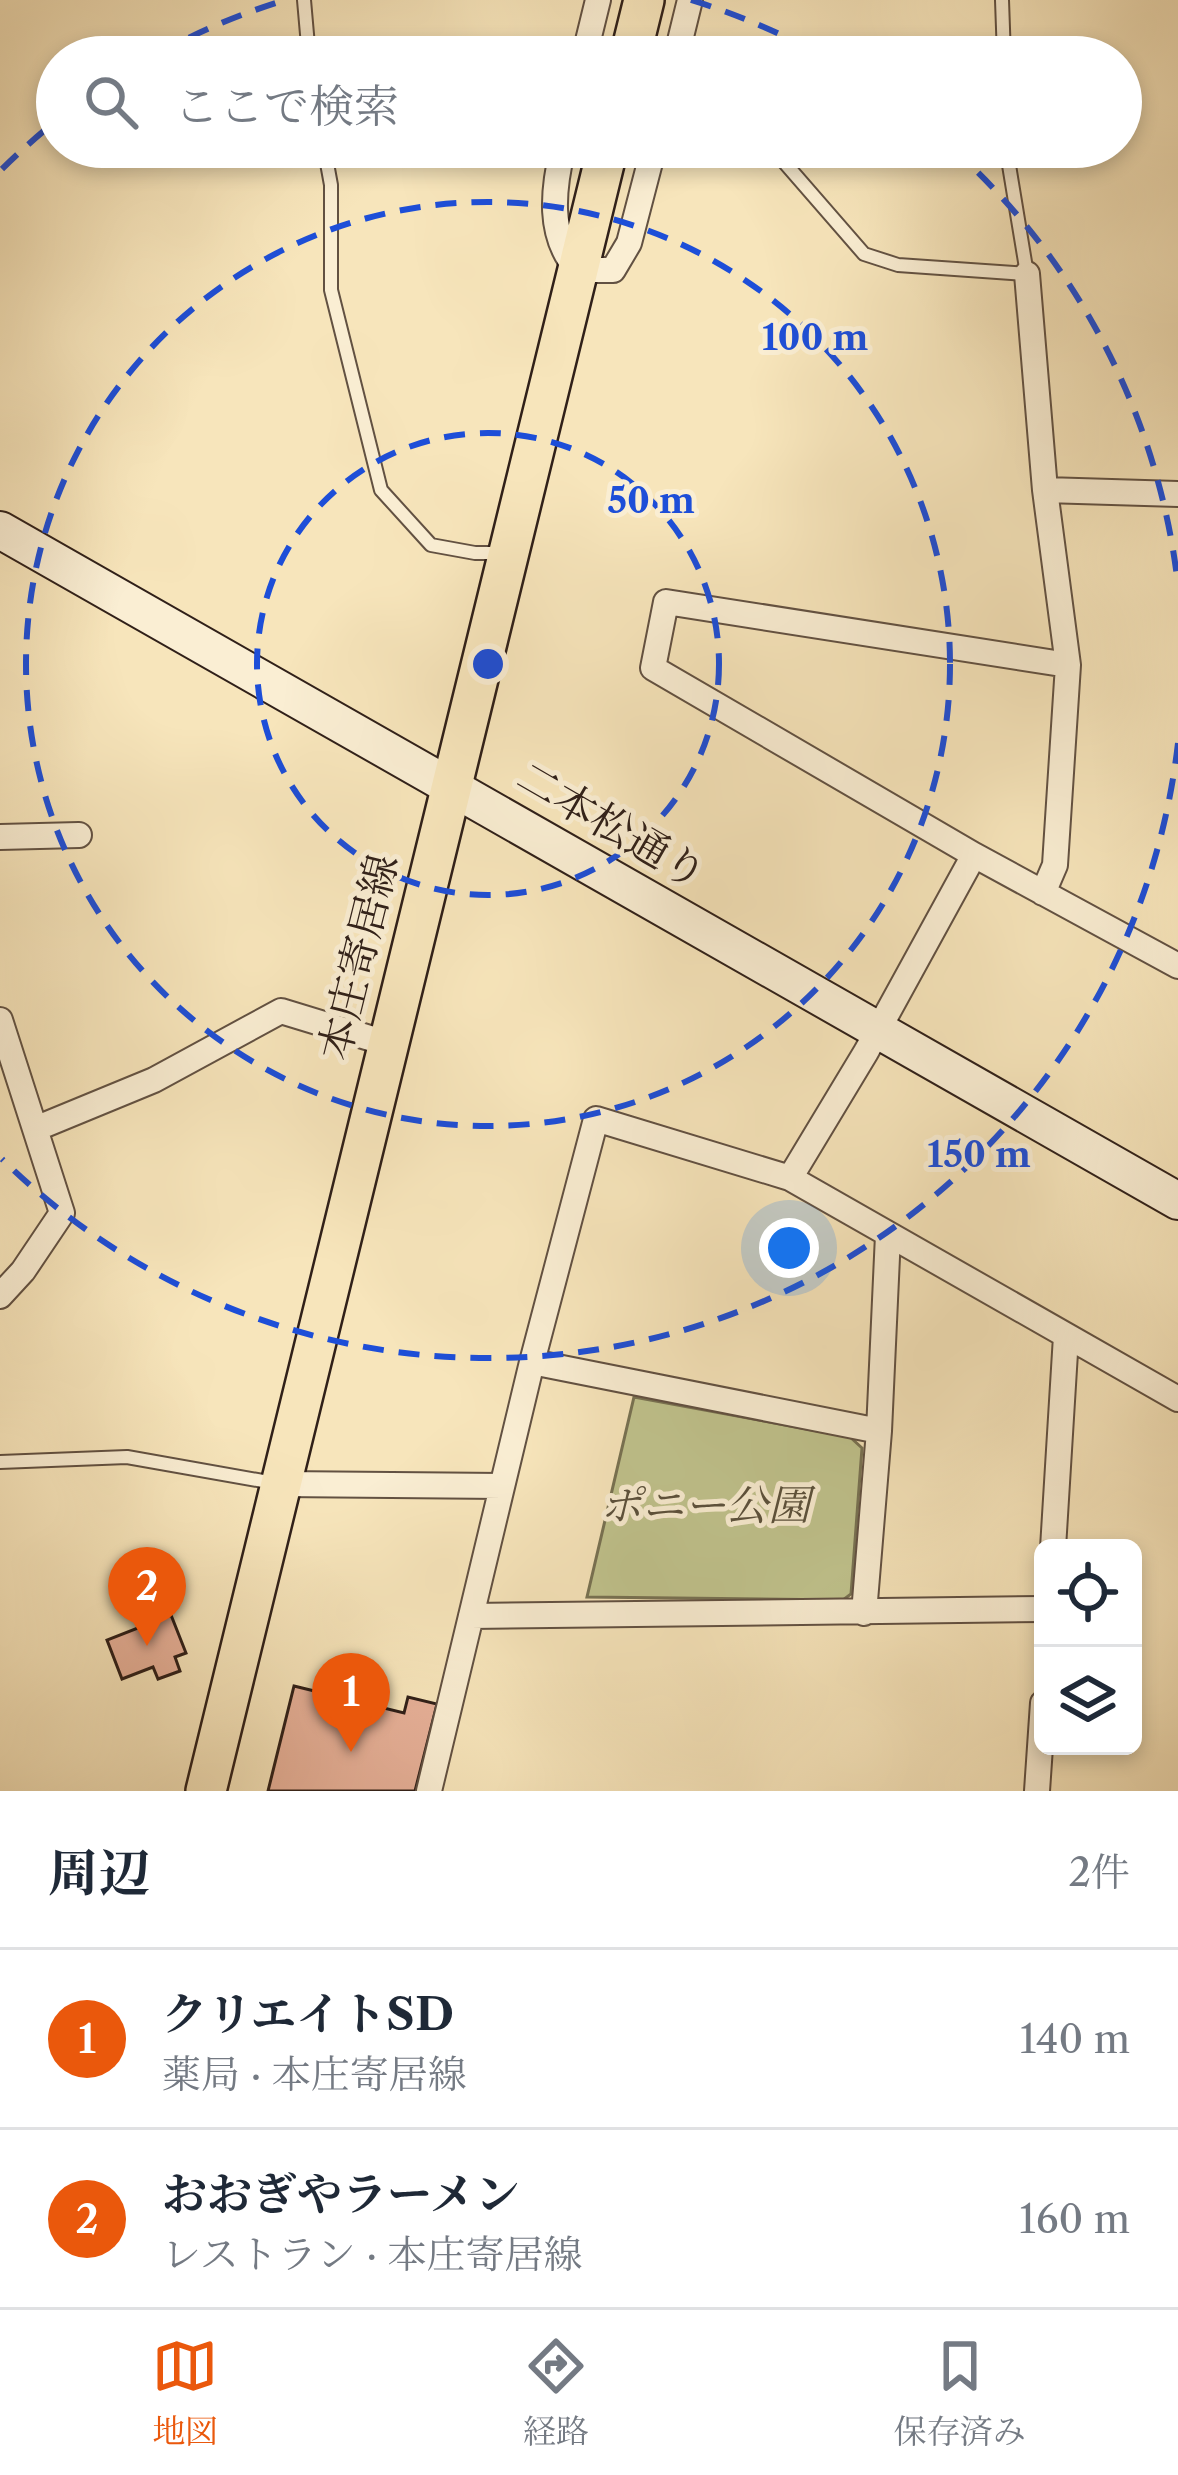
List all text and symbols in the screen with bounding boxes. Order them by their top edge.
search box [36,36,1142,168]
icon: search [78,69,144,135]
text: ここで検索 [174,78,399,134]
text: 100 m [762,315,868,359]
text: 50 m [607,478,695,522]
centre of rings [467,643,509,685]
street label: 二本松通り [508,750,716,900]
street label: 本庄寄居線 [307,849,409,1065]
text: 150 m [927,1132,1031,1176]
your location [759,1218,819,1278]
park label: ポニー公園 [600,1479,816,1531]
map controls [1034,1539,1142,1755]
button: locate [1034,1539,1142,1647]
pin: 2 [108,1547,186,1646]
button: layers [1034,1647,1142,1755]
pin: 1 [312,1653,390,1752]
text: 周辺 [48,1842,150,1904]
text: 2件 [1069,1848,1130,1896]
text: クリエイトSD [162,1986,454,2042]
text: 1 [78,2015,96,2063]
text: 140 m [1020,2015,1130,2063]
text: 薬局 · 本庄寄居線 [162,2050,467,2098]
text: おおぎやラーメン [162,2166,520,2222]
text: 2 [75,2195,99,2243]
text: 160 m [1019,2195,1130,2243]
text: レストラン · 本庄寄居線 [162,2230,583,2278]
tab: 地図 [152,2333,218,2452]
tab: 経路 [523,2333,589,2452]
tab: 保存済み [894,2333,1026,2452]

